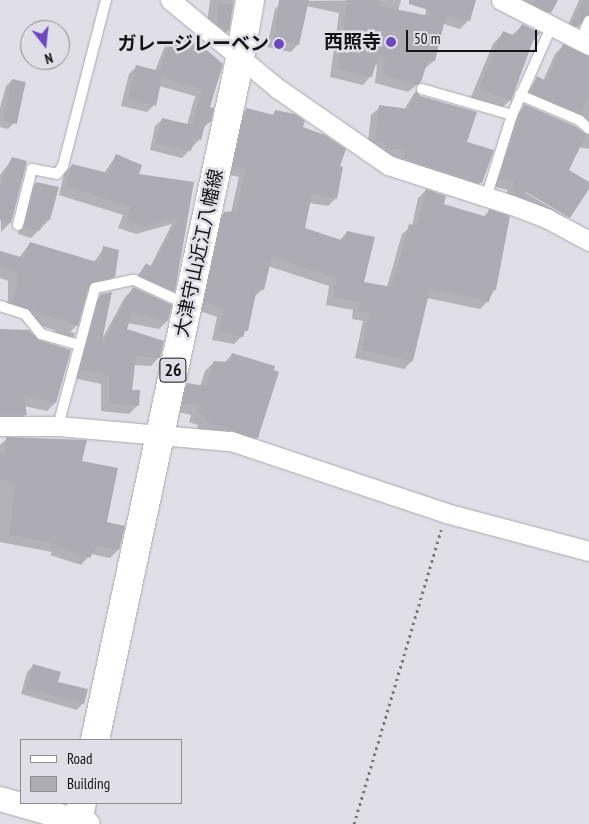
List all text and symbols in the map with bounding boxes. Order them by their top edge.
north arrow [20,20,70,70]
scale bar [409,20,540,52]
text: 50 m [414,29,440,48]
place label: 西照寺 [324,31,381,53]
place label: ガレージレーベン [117,33,269,55]
marker: 西照寺 [385,36,397,48]
marker: ガレージレーベン [273,38,285,50]
text: N [43,49,55,68]
street label: 大津守山近江八幡線 [170,167,228,339]
road number: 26 [159,354,187,386]
legend [20,739,182,804]
text: Road [67,749,93,768]
text: Building [67,774,110,793]

